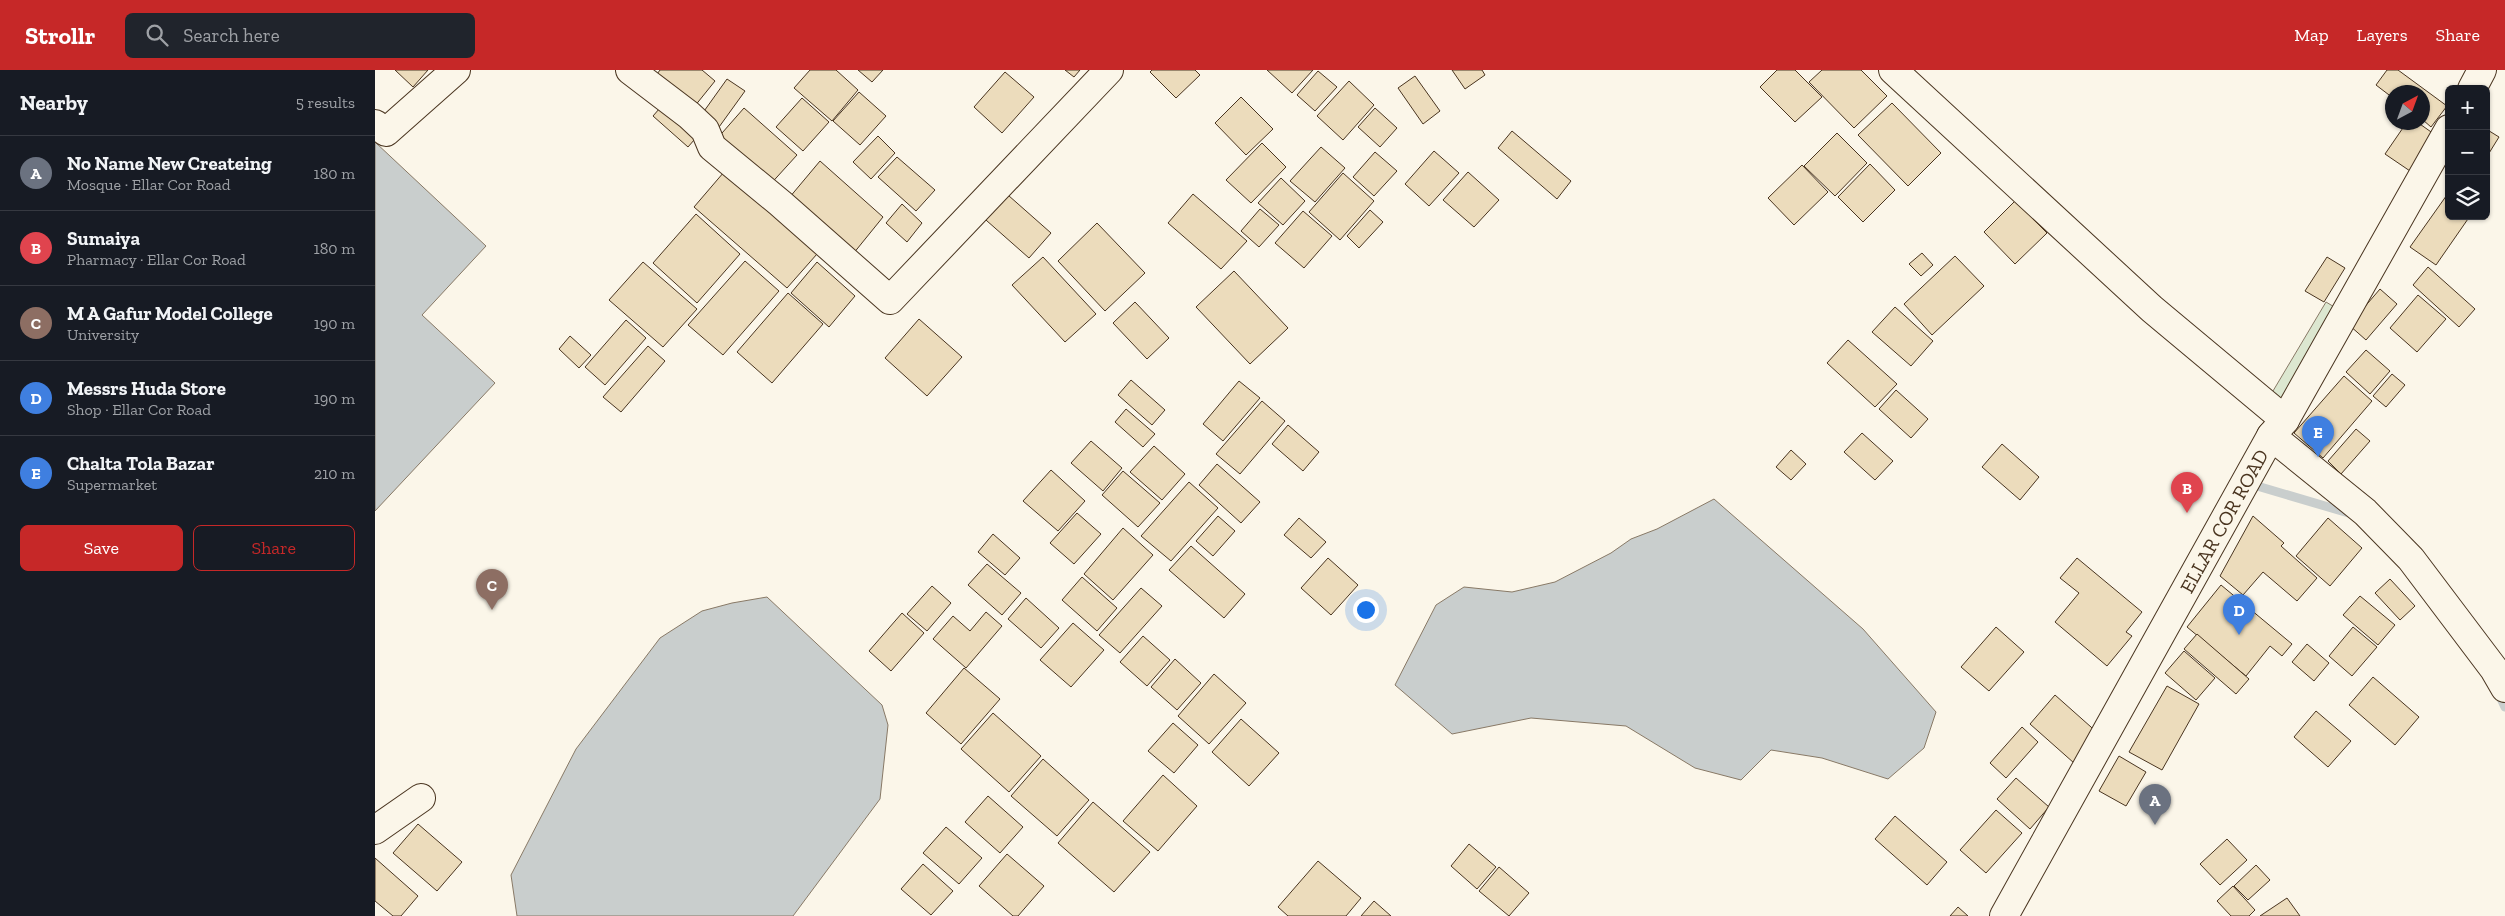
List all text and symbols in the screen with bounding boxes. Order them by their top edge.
search box [125,13,475,58]
text: Strollr [25,21,95,50]
icon: search [143,21,171,49]
text: Search here [183,24,280,47]
text: Map [2294,24,2329,46]
text: Layers [2357,24,2408,46]
text: Share [2436,24,2480,46]
north arrow [2385,85,2430,130]
map controls [2445,85,2490,220]
button: + [2445,85,2490,130]
text: Nearby [20,90,88,115]
text: 5 results [296,93,355,112]
button: − [2445,130,2490,175]
text: No Name New Createing [67,152,272,175]
text: A [31,164,42,183]
text: 180 m [314,164,355,183]
text: Mosque · Ellar Cor Road [67,175,231,194]
button: layers [2445,175,2490,220]
text: Sumaiya [67,227,140,250]
text: B [31,239,41,258]
text: 180 m [314,239,355,258]
text: Pharmacy · Ellar Cor Road [67,250,246,269]
text: M A Gafur Model College [67,302,273,325]
text: C [31,314,41,333]
text: 190 m [314,314,355,333]
text: University [67,325,139,344]
text: Messrs Huda Store [67,377,226,400]
text: D [30,389,42,408]
text: 190 m [314,389,355,408]
text: Shop · Ellar Cor Road [67,400,211,419]
pin: E [2302,416,2334,457]
street label: ELLAR COR ROAD [2175,445,2273,597]
text: Chalta Tola Bazar [67,452,215,475]
text: E [31,464,41,483]
text: 210 m [314,464,355,483]
pin: B [2171,472,2203,513]
text: Supermarket [67,475,157,494]
button: Save [20,525,183,571]
button: Share [193,525,355,571]
pin: C [476,569,508,610]
pin: D [2223,594,2255,635]
your location [1353,597,1379,623]
pin: A [2139,784,2171,825]

